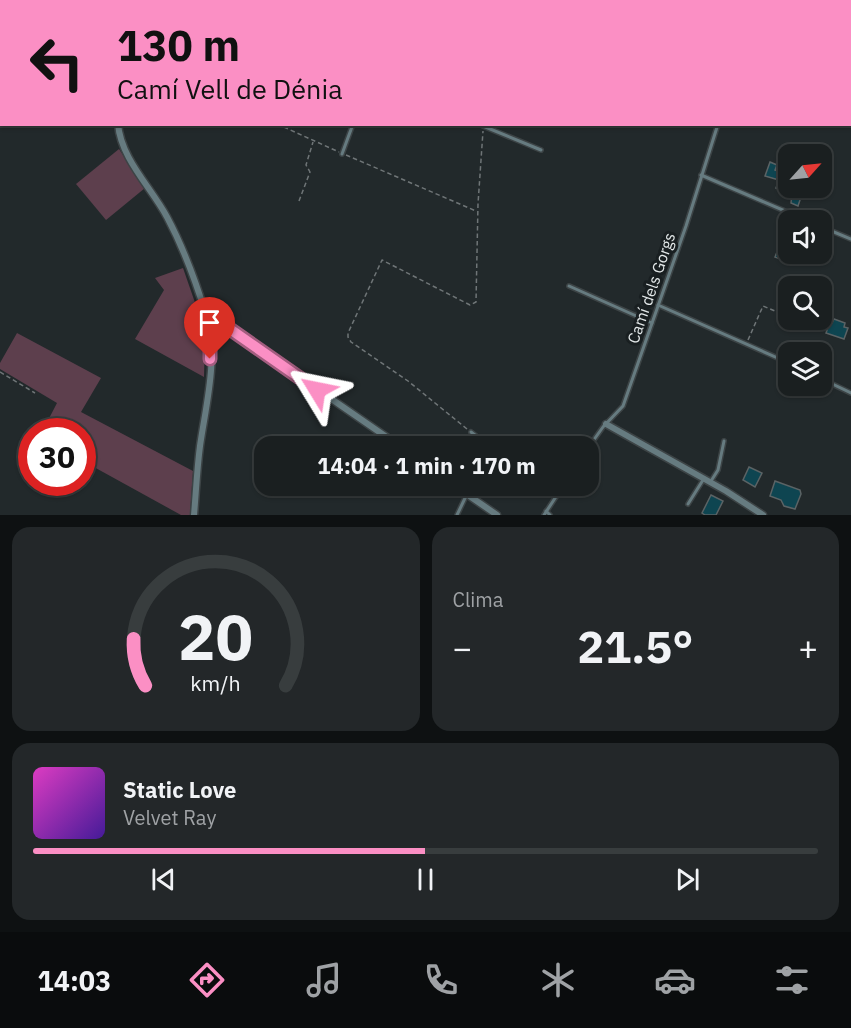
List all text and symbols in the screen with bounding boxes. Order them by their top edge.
text: 130 m [117,18,240,73]
icon: left [18,24,96,102]
text: Camí Vell de Dénia [117,71,343,106]
north arrow [778,144,832,198]
map controls [778,144,832,396]
button: sound [778,210,832,264]
street label: Camí dels Gorgs [623,230,679,346]
button: search [778,276,832,330]
pin [184,297,235,359]
icon: arrive [193,306,226,339]
button: layers [778,342,832,396]
position arrow [285,358,349,422]
speed limit sign: 30 [18,418,96,496]
text: 14:04 · 1 min · 170 m [317,451,536,480]
text: Clima [453,586,504,613]
text: 20 [178,596,253,677]
text: 21.5° [577,617,693,675]
text: − [453,626,472,669]
text: + [798,626,818,669]
text: km/h [191,669,241,697]
text: Static Love [123,775,236,804]
text: Velvet Ray [123,804,216,831]
icon: previous [147,863,180,896]
icon: pause [409,863,442,896]
icon: next [671,863,704,896]
icon: directions [186,959,228,1001]
icon: music [303,959,345,1001]
icon: phone [420,959,462,1001]
icon: climate [537,959,579,1001]
icon: car [654,959,696,1001]
icon: filters [771,959,813,1001]
text: 14:03 [38,963,111,998]

